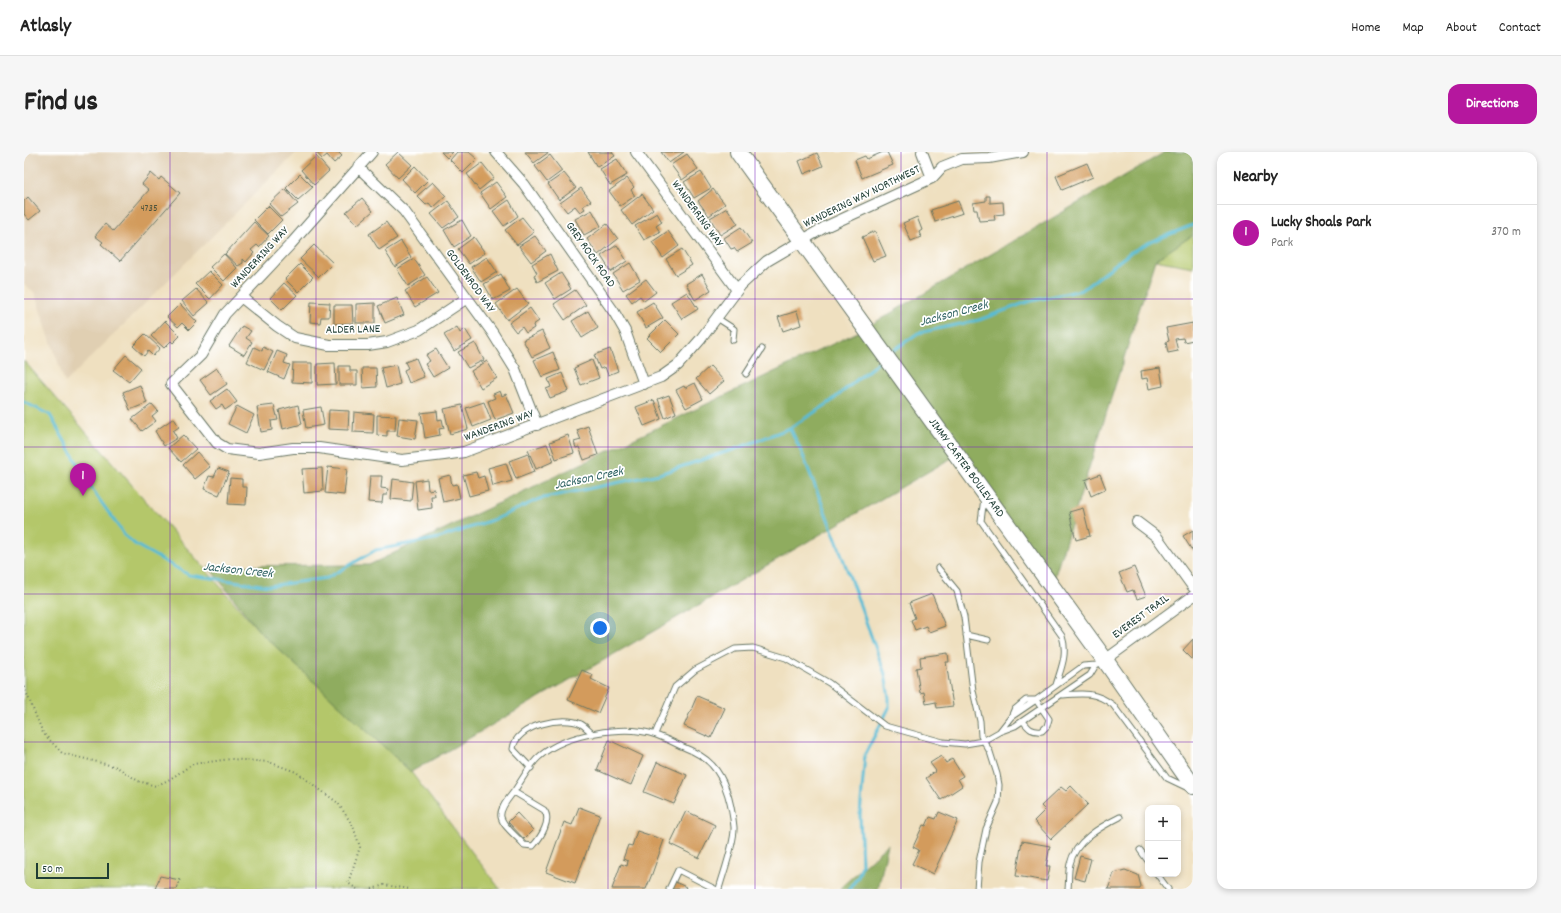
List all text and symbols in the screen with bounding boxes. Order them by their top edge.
text: Atlasly [20,14,71,41]
text: Home [1351,18,1380,38]
text: Map [1402,18,1424,38]
text: About [1446,18,1477,38]
text: Contact [1499,18,1541,38]
text: Find us [24,84,98,124]
button: Directions [1448,84,1537,124]
street label: WANDERING WAY NORTHWEST [801,161,923,233]
text: Nearby [1233,166,1277,190]
street label: WANDERRING WAY [667,177,727,251]
house number: 4735 [140,202,158,216]
text: Lucky Shoals Park [1271,212,1371,234]
street label: GREY ROCK ROAD [561,219,619,291]
street label: WANDERRING WAY [227,223,294,293]
text: 1 [1245,223,1247,242]
text: 370 m [1491,223,1521,242]
text: Park [1271,234,1293,253]
street label: GOLDENROD WAY [441,246,499,317]
water label: Jackson Creek [918,295,992,332]
street label: ALDER LANE [326,321,381,339]
street label: WANDERING WAY [462,405,537,446]
street label: JIMMY CARTER BOULEVARD [924,415,1008,521]
water label: Jackson Creek [553,462,627,496]
pin: 1 [70,463,96,496]
water label: Jackson Creek [202,558,275,584]
street label: EVEREST TRAIL [1109,590,1173,643]
your location [590,618,610,638]
map controls [1145,805,1181,877]
button: + [1145,805,1181,841]
button: − [1145,841,1181,877]
scale bar [36,861,109,880]
text: 50 m [42,862,63,878]

